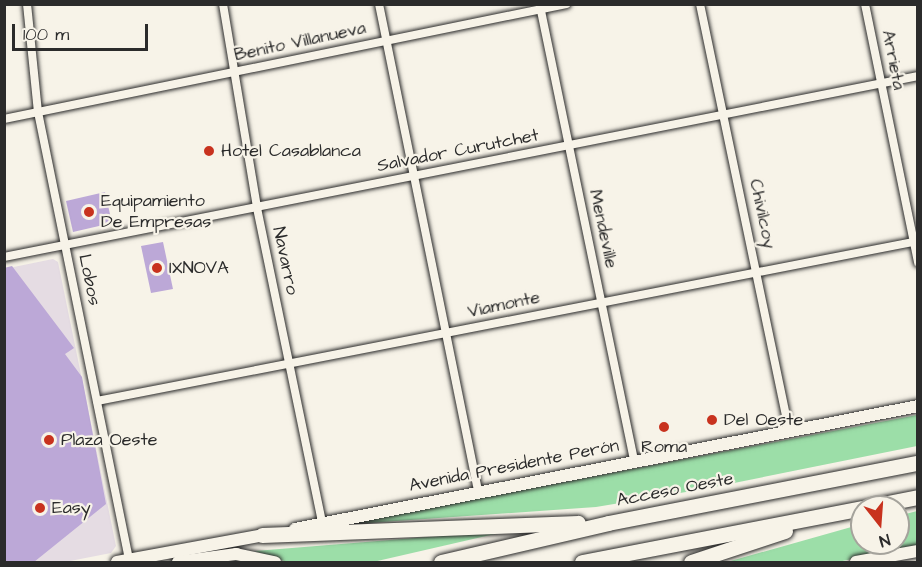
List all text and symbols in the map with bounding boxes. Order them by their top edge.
scale bar [15,12,152,50]
street label: Benito Villanueva [232,17,368,67]
text: 100 m [23,22,69,47]
street label: Arrieta [877,28,909,92]
street label: Salvador Curutchet [375,125,541,177]
place label: Hotel Casablanca [221,140,361,162]
marker: Hotel Casablanca [202,144,216,158]
street label: Chivilcoy [744,177,780,251]
street label: Mendeville [584,188,622,270]
place label: Equipamiento De Empresas [101,191,211,234]
marker: Equipamiento De Empresas [82,205,96,219]
street label: Navarro [267,225,303,297]
street label: Lobos [73,252,105,308]
place label: IXNOVA [169,257,229,279]
marker: IXNOVA [150,261,164,275]
street label: Viamonte [466,287,542,323]
place label: Del Oeste [724,409,803,431]
marker: Del Oeste [705,413,719,427]
marker: Roma [657,420,671,434]
place label: Plaza Oeste [61,429,158,451]
marker: Plaza Oeste [42,433,56,447]
street label: Avenida Presidente Perón [407,435,621,497]
place label: Roma [641,436,687,458]
street label: Acceso Oeste [615,468,735,512]
north arrow [850,495,910,555]
place label: Easy [52,497,91,519]
marker: Easy [33,501,47,515]
text: N [877,528,893,552]

